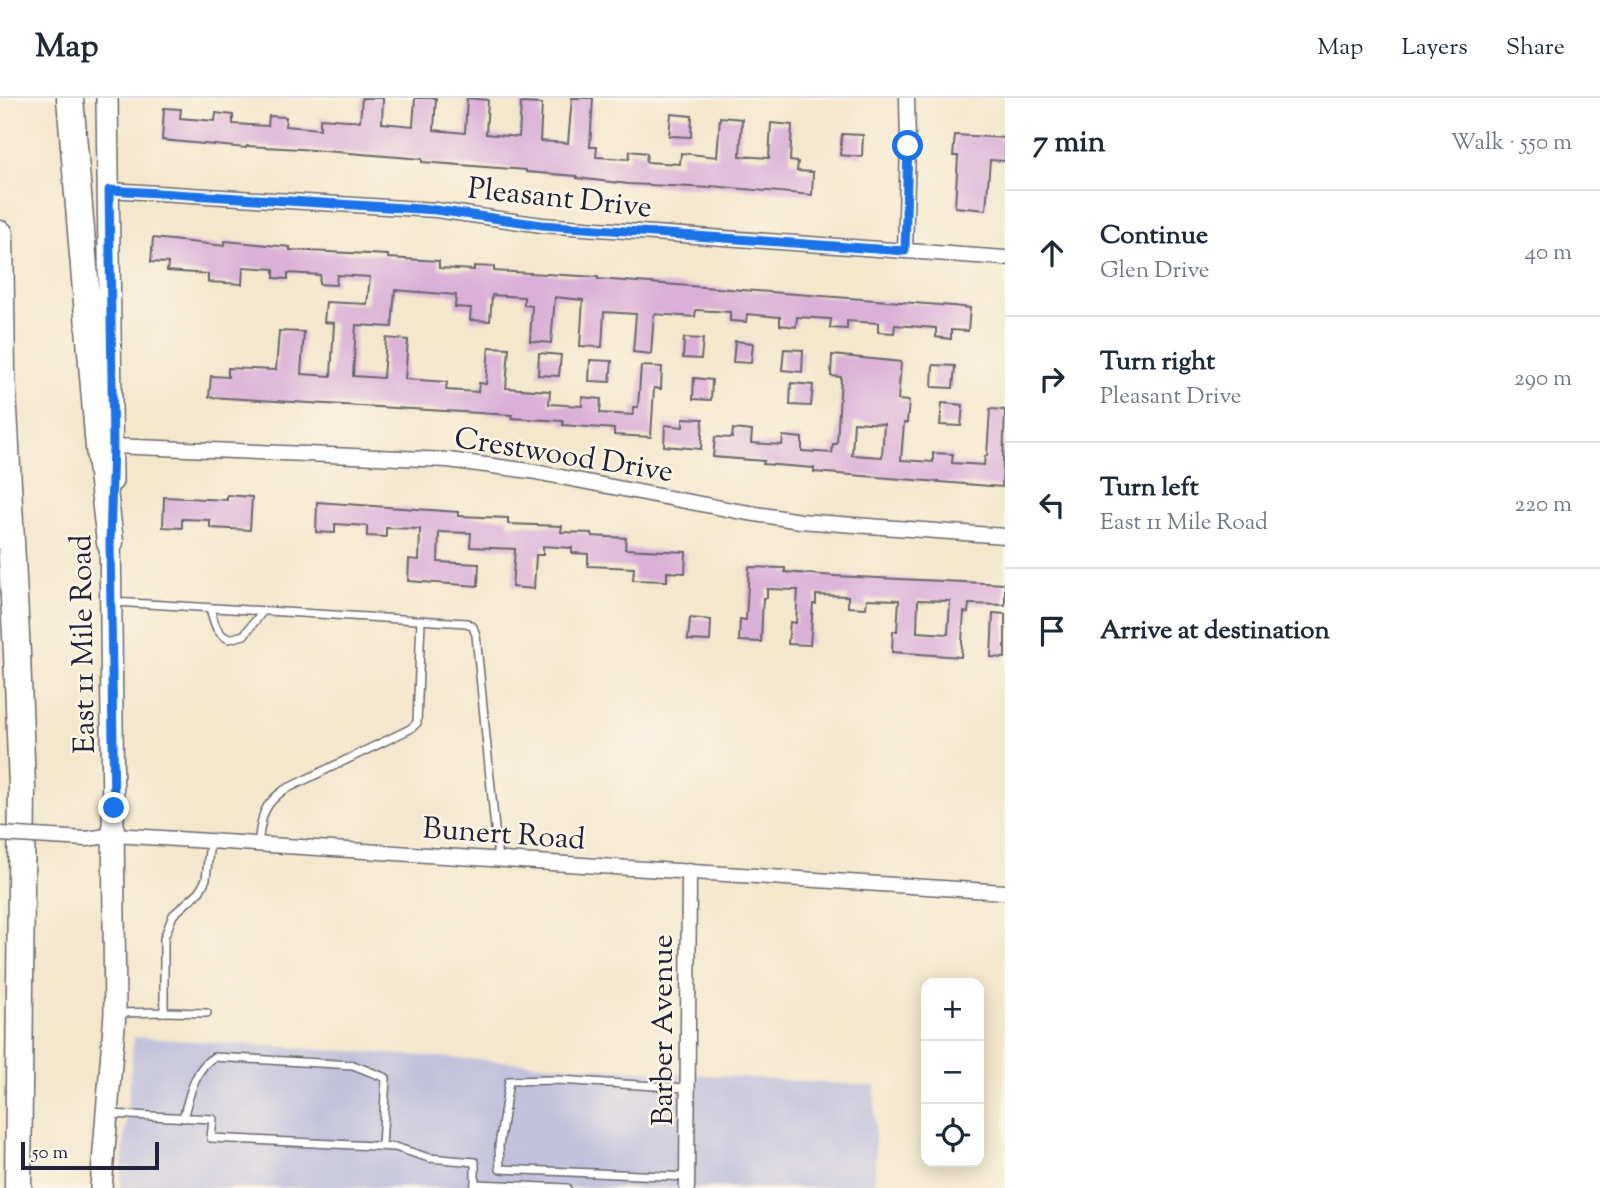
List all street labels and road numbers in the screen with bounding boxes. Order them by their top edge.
street label: Pleasant Drive [466,168,654,231]
street label: Crestwood Drive [451,418,676,495]
street label: East 11 Mile Road [61,534,108,754]
street label: Bunert Road [421,808,587,863]
street label: Barber Avenue [643,934,686,1126]

